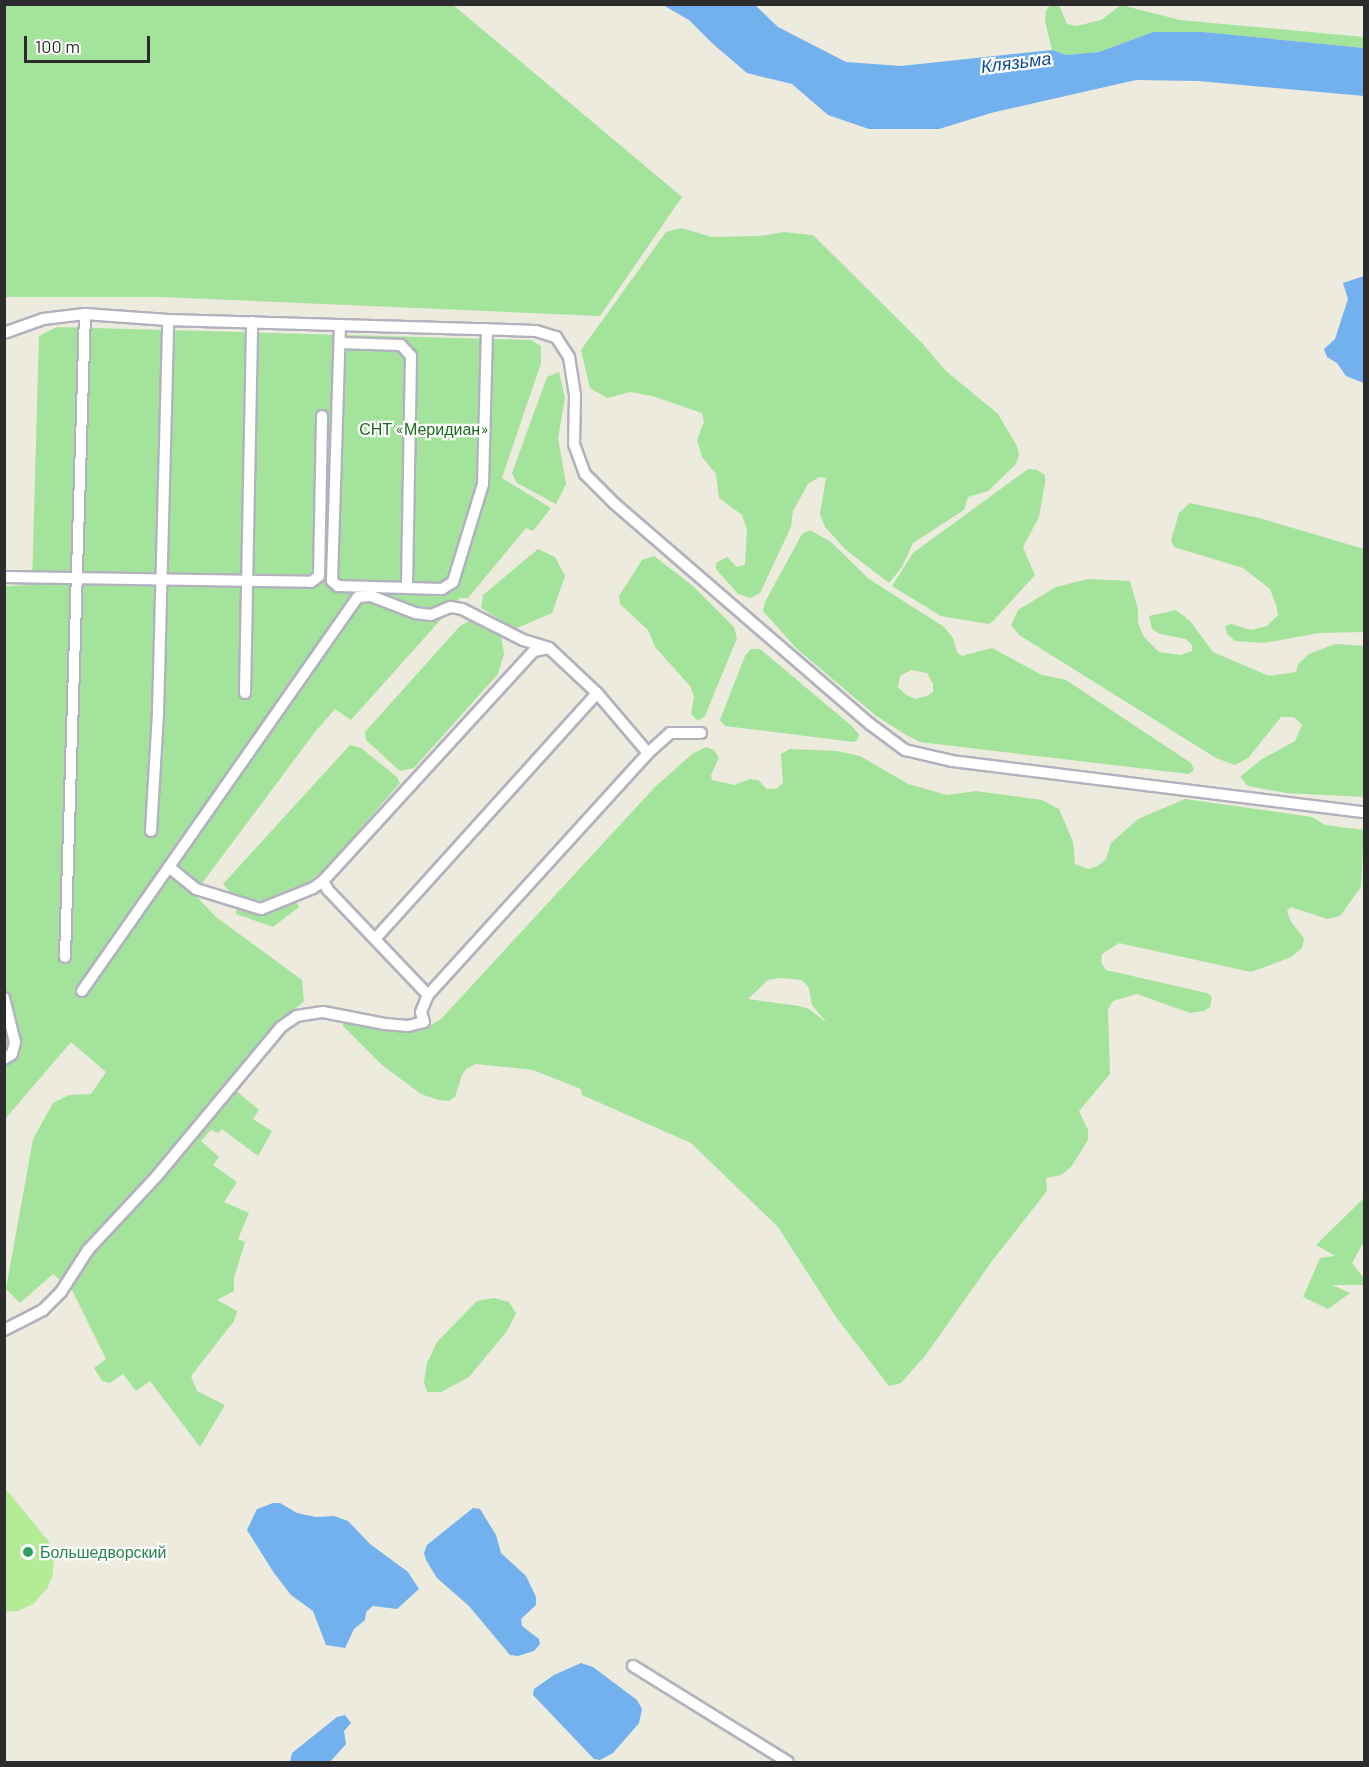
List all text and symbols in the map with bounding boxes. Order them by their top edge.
scale bar [27,24,153,62]
text: 100 m [35,35,80,57]
water label: Клязьма [980,47,1052,77]
park label: СНТ «Меридиан» [359,419,489,439]
place label: Большедворский [40,1542,166,1562]
marker: Большедворский [21,1545,35,1559]

